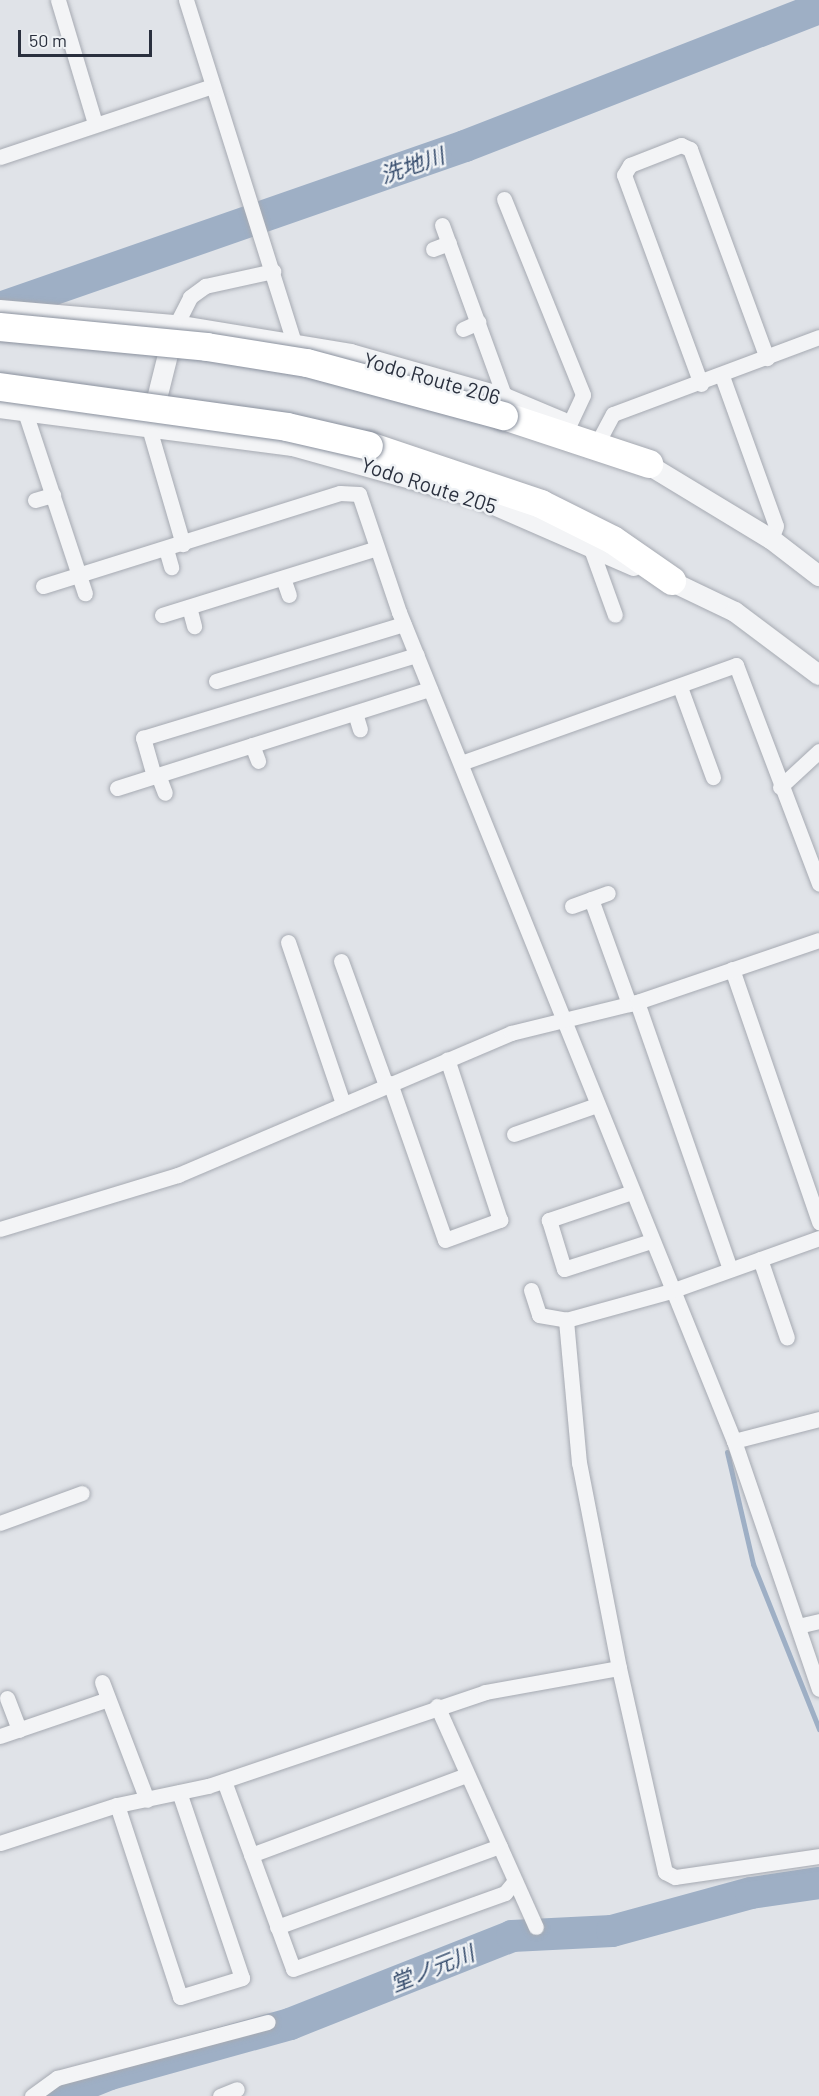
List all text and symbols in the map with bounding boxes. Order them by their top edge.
scale bar [21,18,154,56]
text: 50 m [29,29,67,51]
water label: 洗地川 [377,142,447,188]
street label: Yodo Route 206 [361,346,503,410]
street label: Yodo Route 205 [358,451,500,519]
water label: 堂ノ元川 [386,1939,478,1997]

